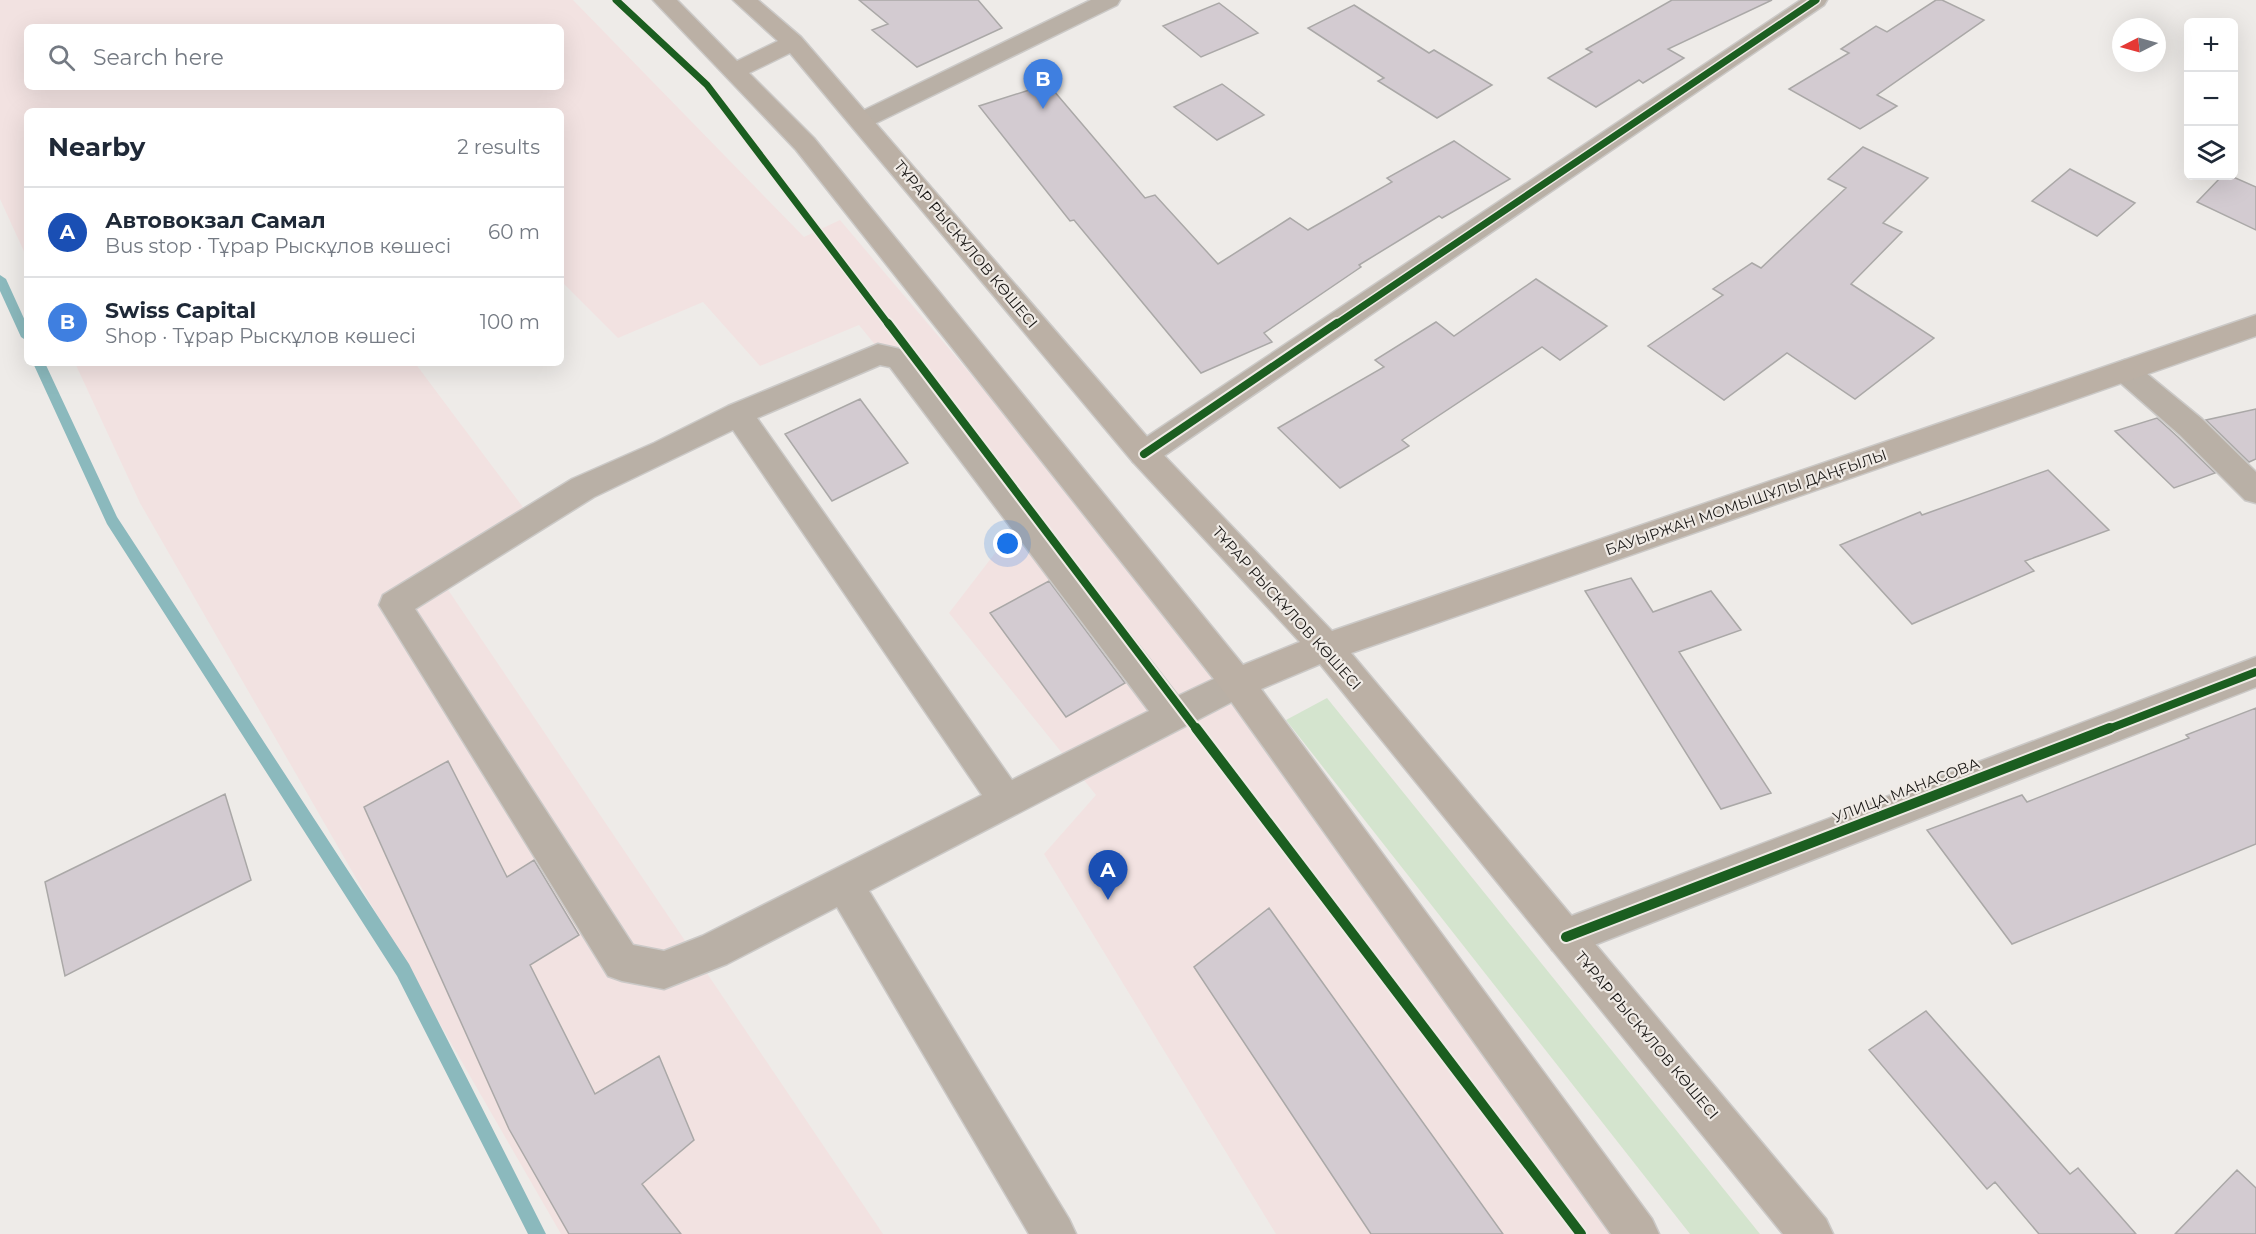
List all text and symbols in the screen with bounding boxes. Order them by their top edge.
north arrow [2112,18,2166,72]
map controls [2184,18,2238,180]
button: + [2184,18,2238,72]
search box [24,24,564,90]
icon: search [45,41,78,74]
text: Search here [93,44,224,71]
pin: B [1024,60,1062,109]
button: − [2184,72,2238,126]
button: layers [2184,126,2238,180]
text: Nearby [48,131,145,163]
text: 2 results [457,135,540,159]
street label: ТҰРАР РЫСКҰЛОВ КӨШЕСІ [890,156,1042,332]
text: Автовокзал Самал [105,207,326,234]
text: A [60,220,75,244]
text: 60 m [488,220,540,244]
text: Bus stop · Тұрар Рыскұлов көшесі [105,234,451,258]
text: Swiss Capital [105,297,256,324]
text: B [60,310,75,334]
text: 100 m [480,310,540,334]
text: Shop · Тұрар Рыскұлов көшесі [105,324,416,348]
street label: БАУЫРЖАН МОМЫШҰЛЫ ДАҢҒЫЛЫ [1603,445,1889,559]
street label: ТҰРАР РЫСКҰЛОВ КӨШЕСІ [1208,522,1366,694]
your location [993,529,1022,558]
street label: УЛИЦА МАНАСОВА [1830,753,1982,827]
pin: A [1088,850,1128,900]
street label: ТҰРАР РЫСКҰЛОВ КӨШЕСІ [1571,947,1723,1123]

